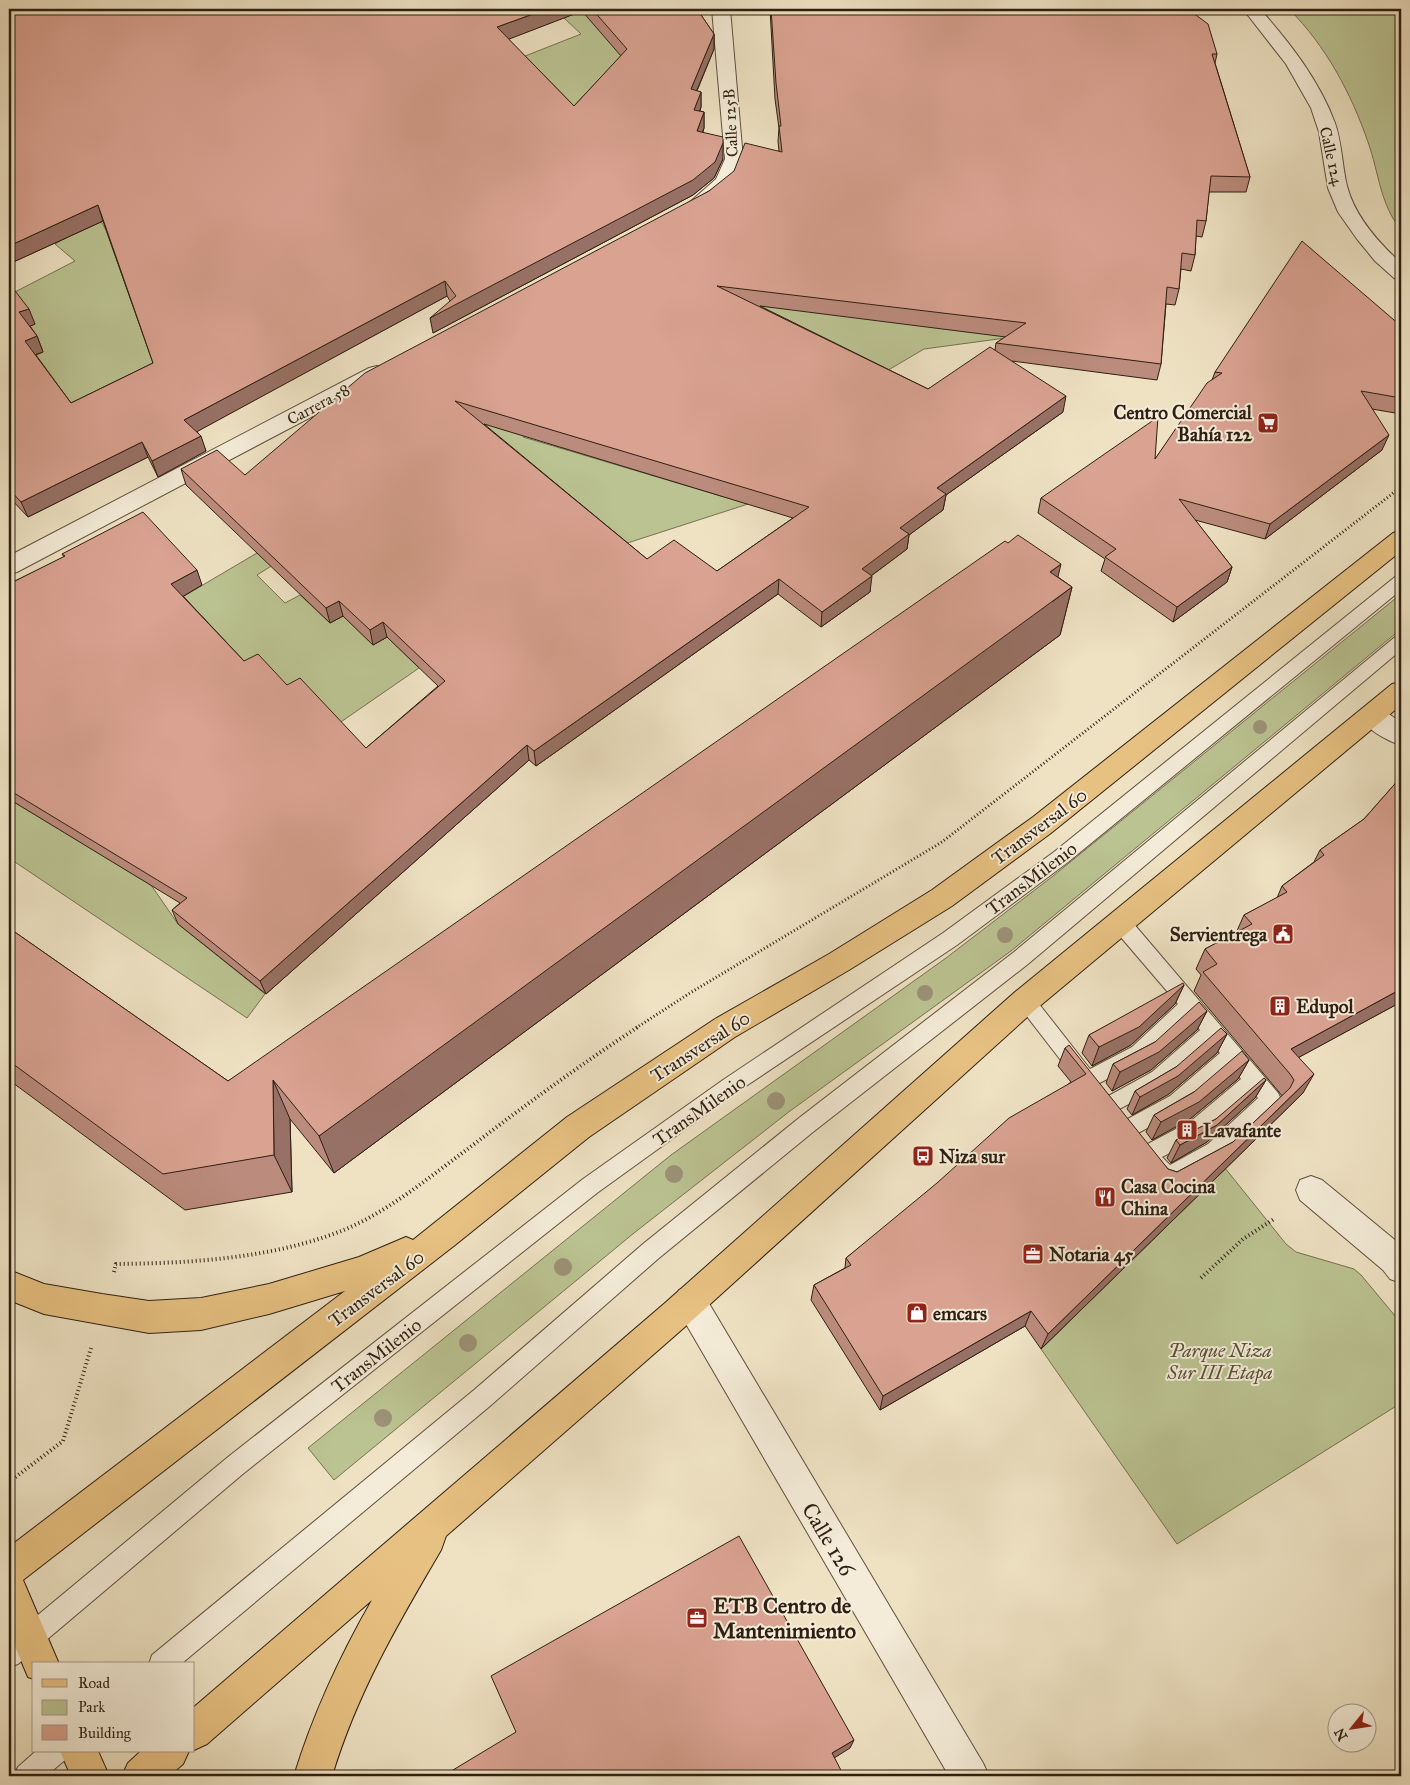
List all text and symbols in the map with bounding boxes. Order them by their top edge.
street label: Calle 125B [719,88,742,158]
street label: Calle 124 [1316,125,1348,188]
street label: Carrera 58 [284,380,353,429]
place label: Centro Comercial Bahía 122 [1114,401,1253,446]
supermarket icon: Centro Comercial Bahía 122 [1256,411,1280,435]
street label: Transversal 60 [987,783,1092,870]
street label: TransMilenio [981,837,1082,920]
public building icon: Servientrega [1271,922,1295,946]
place label: Servientrega [1170,923,1268,947]
building icon: Edupol [1268,994,1292,1018]
place label: Edupol [1296,995,1354,1019]
street label: Transversal 60 [646,1006,754,1087]
street label: TransMilenio [649,1070,750,1151]
building icon: Lavafante [1175,1118,1199,1142]
place label: Lavafante [1203,1119,1281,1142]
bus stop icon: Niza sur [911,1144,935,1168]
place label: Niza sur [939,1145,1006,1168]
place label: Casa Cocina China [1121,1175,1216,1220]
restaurant icon: Casa Cocina China [1093,1185,1117,1209]
office icon: Notaria 45 [1021,1242,1045,1266]
place label: Notaria 45 [1049,1243,1133,1267]
street label: Transversal 60 [324,1245,429,1332]
shop icon: emcars [905,1301,929,1325]
place label: emcars [933,1302,987,1325]
street label: TransMilenio [327,1313,426,1398]
park label: Parque Niza Sur III Etapa [1166,1339,1273,1385]
street label: Calle 126 [796,1498,861,1581]
place label: ETB Centro de Mantenimiento [713,1592,856,1644]
office icon: ETB Centro de Mantenimiento [685,1606,709,1630]
legend [32,1662,195,1752]
text: Road [78,1674,110,1692]
text: Park [78,1698,105,1716]
north arrow [1328,1702,1378,1752]
text: Building [78,1724,132,1742]
text: N [1331,1725,1352,1744]

